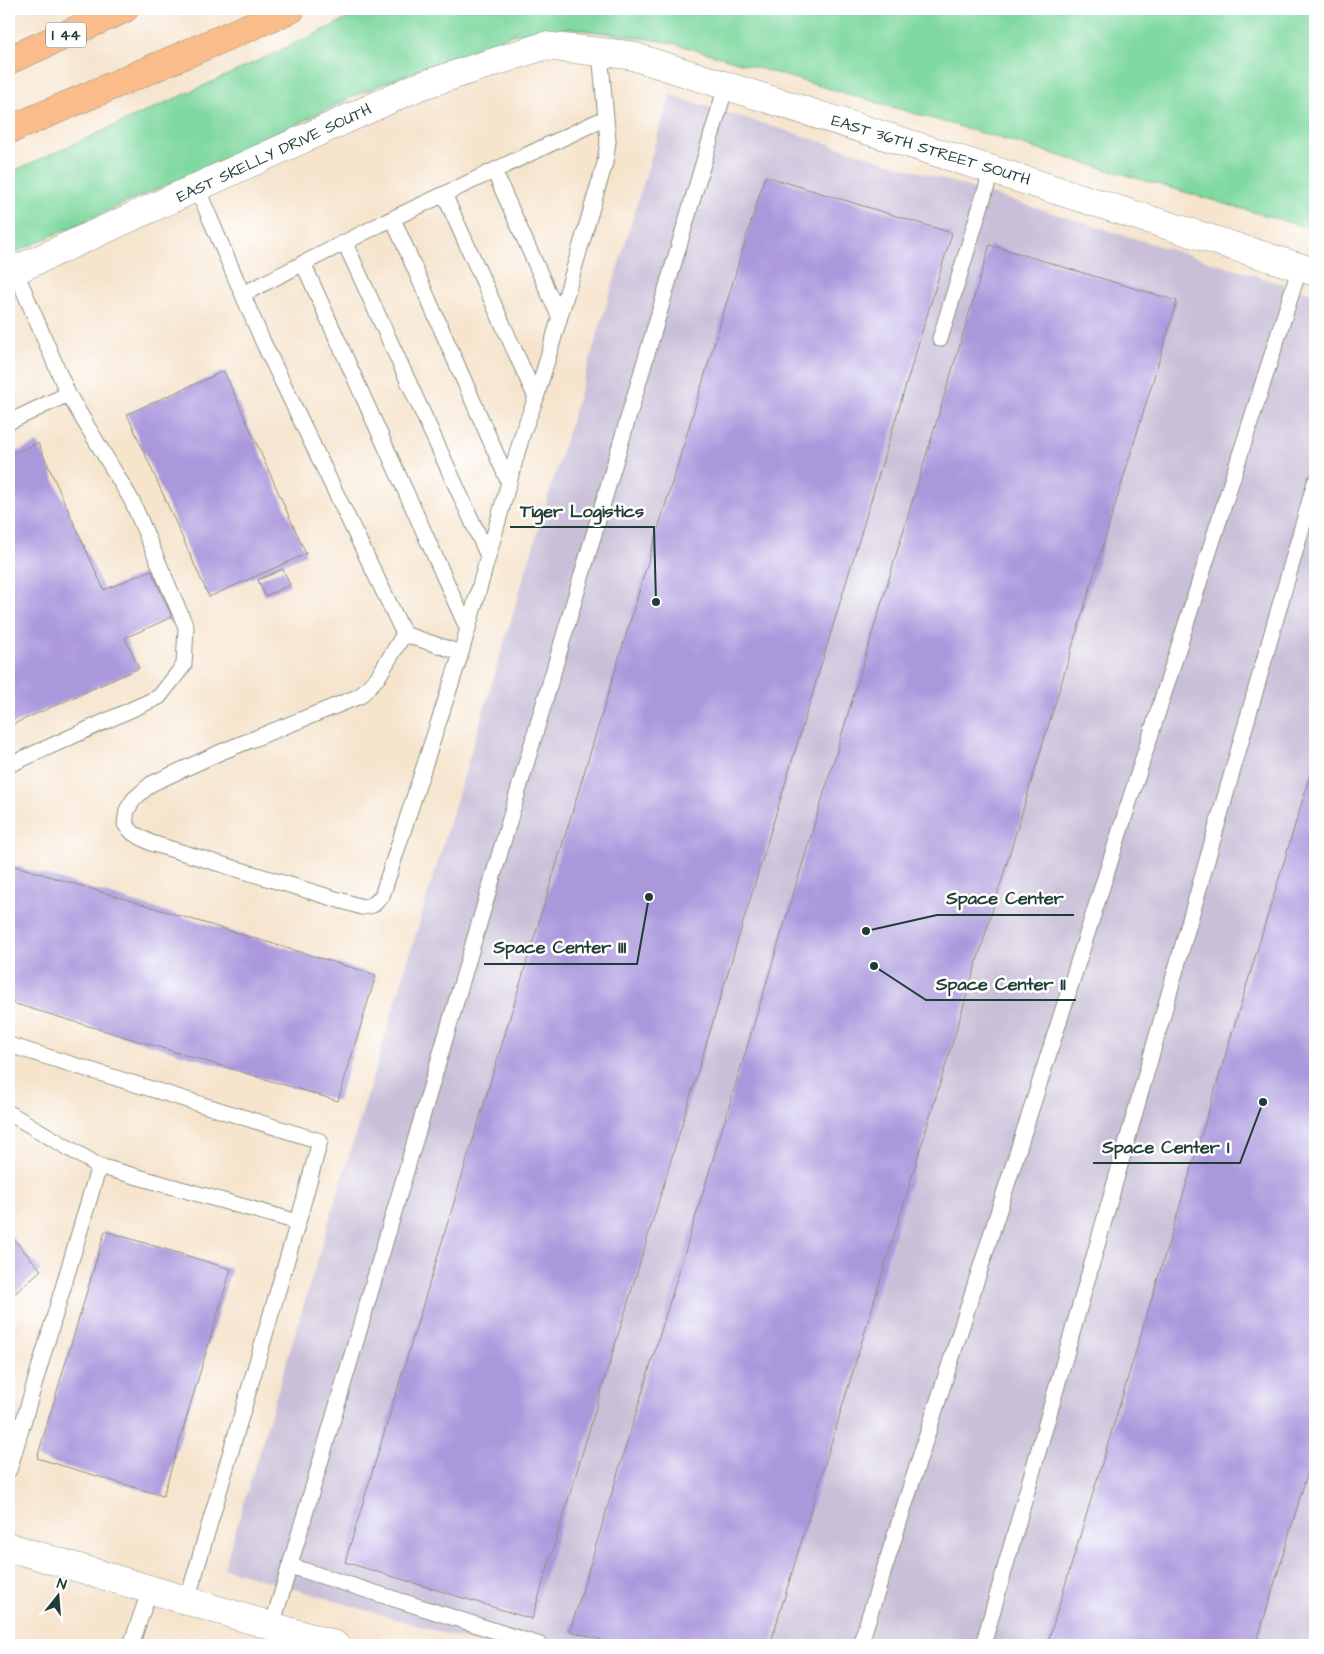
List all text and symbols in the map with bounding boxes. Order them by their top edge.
road number: I 44 [46,22,86,48]
street label: EAST SKELLY DRIVE SOUTH [173,98,375,208]
street label: EAST 36TH STREET SOUTH [829,109,1034,191]
callout: Tiger Logistics [510,494,654,527]
text: Tiger Logistics [519,499,644,525]
callout: Space Center [937,882,1074,915]
text: Space Center [945,886,1064,911]
callout: Space Center III [484,931,637,964]
text: Space Center III [493,935,627,960]
callout: Space Center II [926,967,1076,1000]
text: Space Center II [935,972,1066,997]
callout: Space Center I [1093,1130,1240,1163]
text: Space Center I [1101,1135,1230,1160]
north arrow [32,1572,82,1622]
text: N [54,1574,69,1595]

